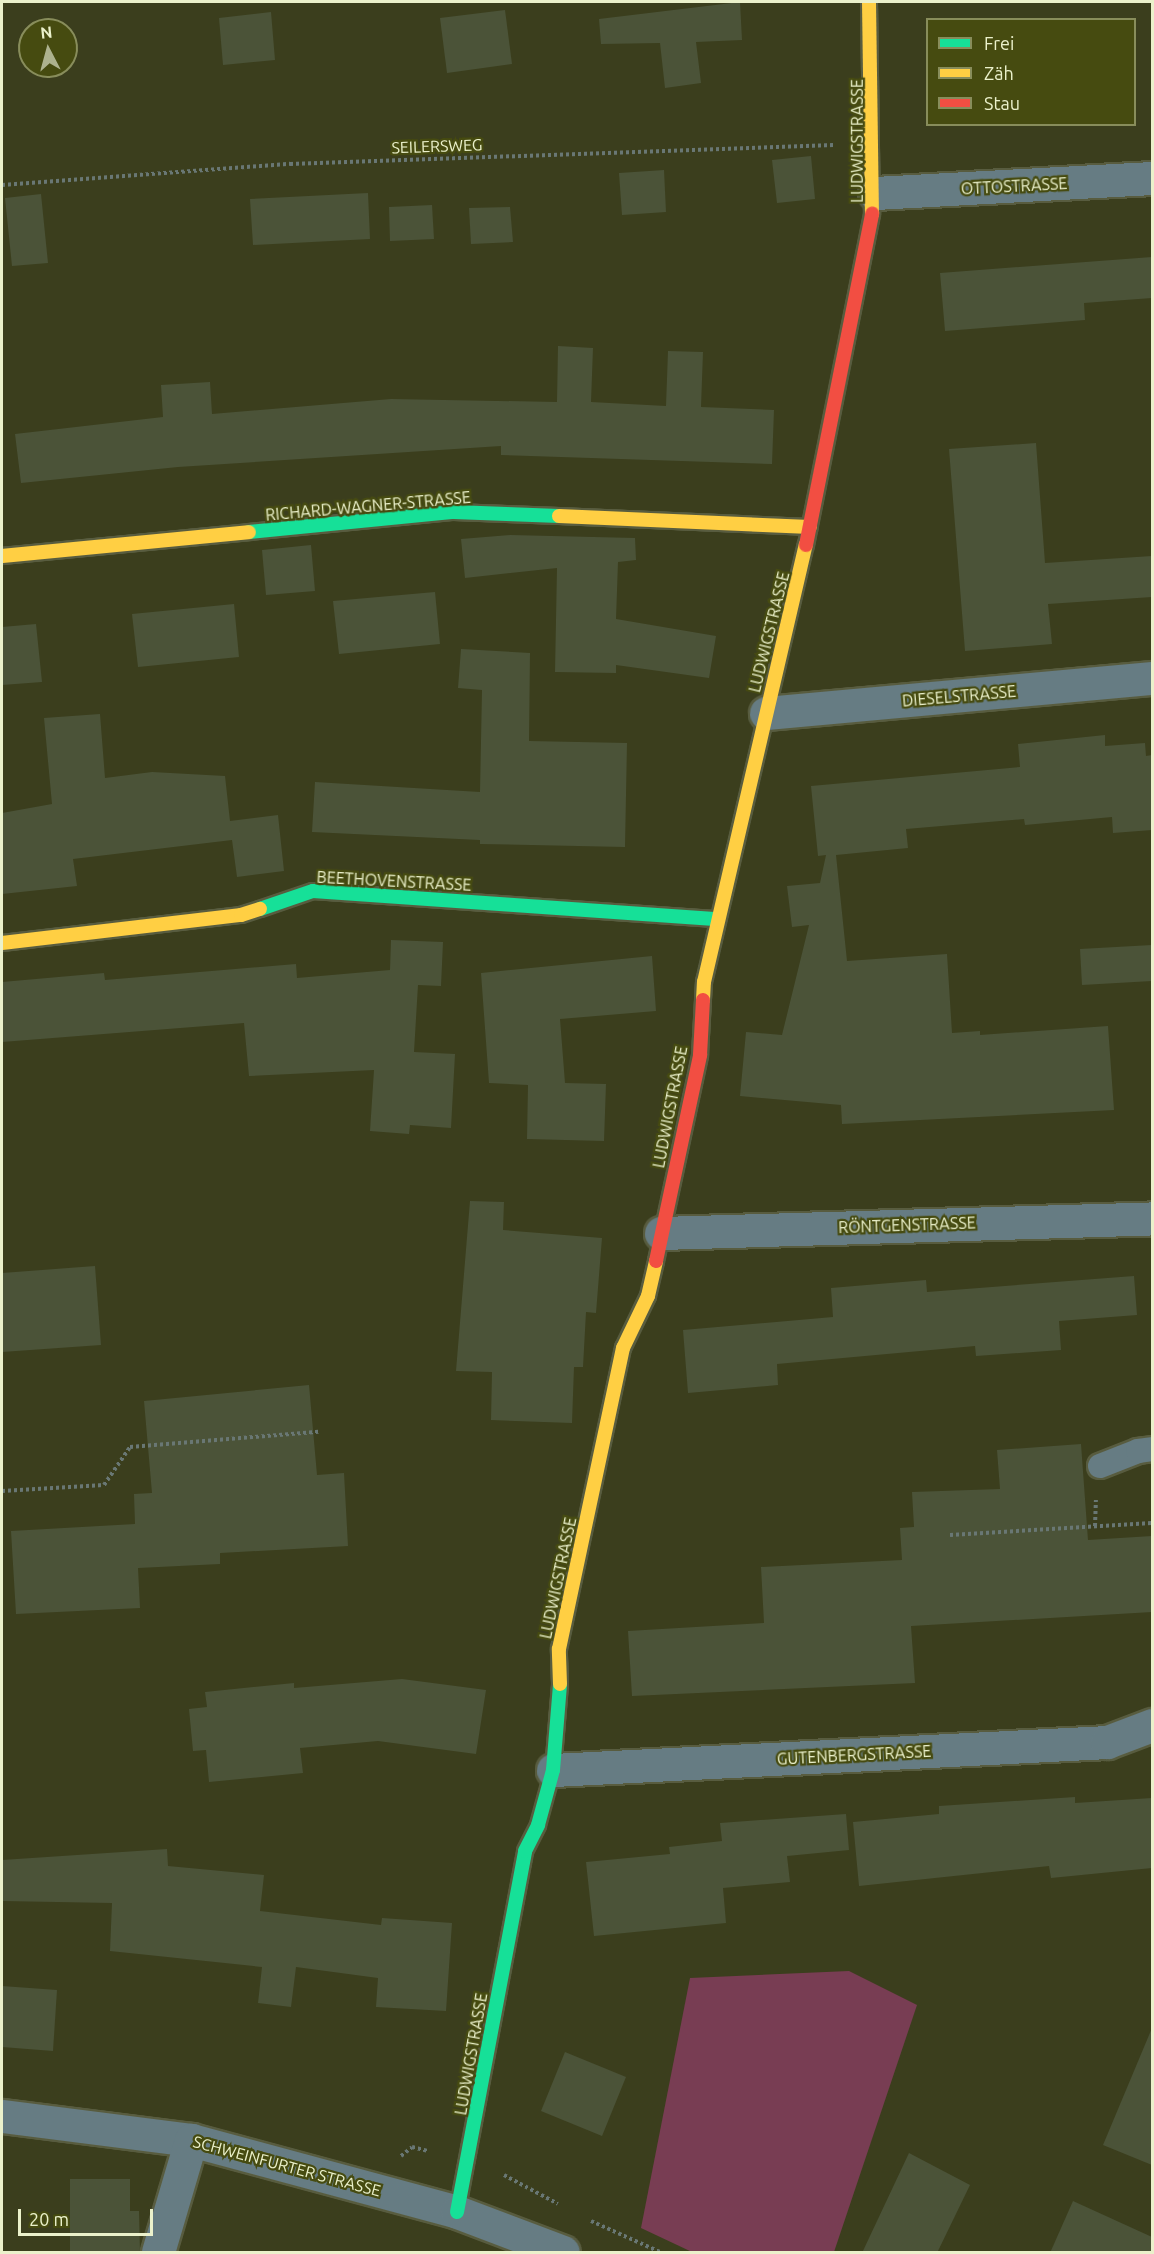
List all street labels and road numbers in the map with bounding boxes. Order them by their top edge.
street label: LUDWIGSTRASSE [847,79,867,203]
street label: SEILERSWEG [391,135,483,157]
street label: OTTOSTRASSE [960,174,1068,198]
street label: RICHARD-WAGNER-STRASSE [265,487,471,525]
street label: LUDWIGSTRASSE [745,570,793,694]
street label: DIESELSTRASSE [901,681,1017,711]
street label: BEETHOVENSTRASSE [316,867,472,895]
street label: LUDWIGSTRASSE [649,1044,691,1170]
street label: RÖNTGENSTRASSE [838,1213,976,1237]
street label: LUDWIGSTRASSE [536,1516,580,1640]
street label: GUTENBERGSTRASSE [776,1741,932,1769]
street label: LUDWIGSTRASSE [451,1991,491,2117]
street label: SCHWEINFURTER STRASSE [191,2132,383,2200]

